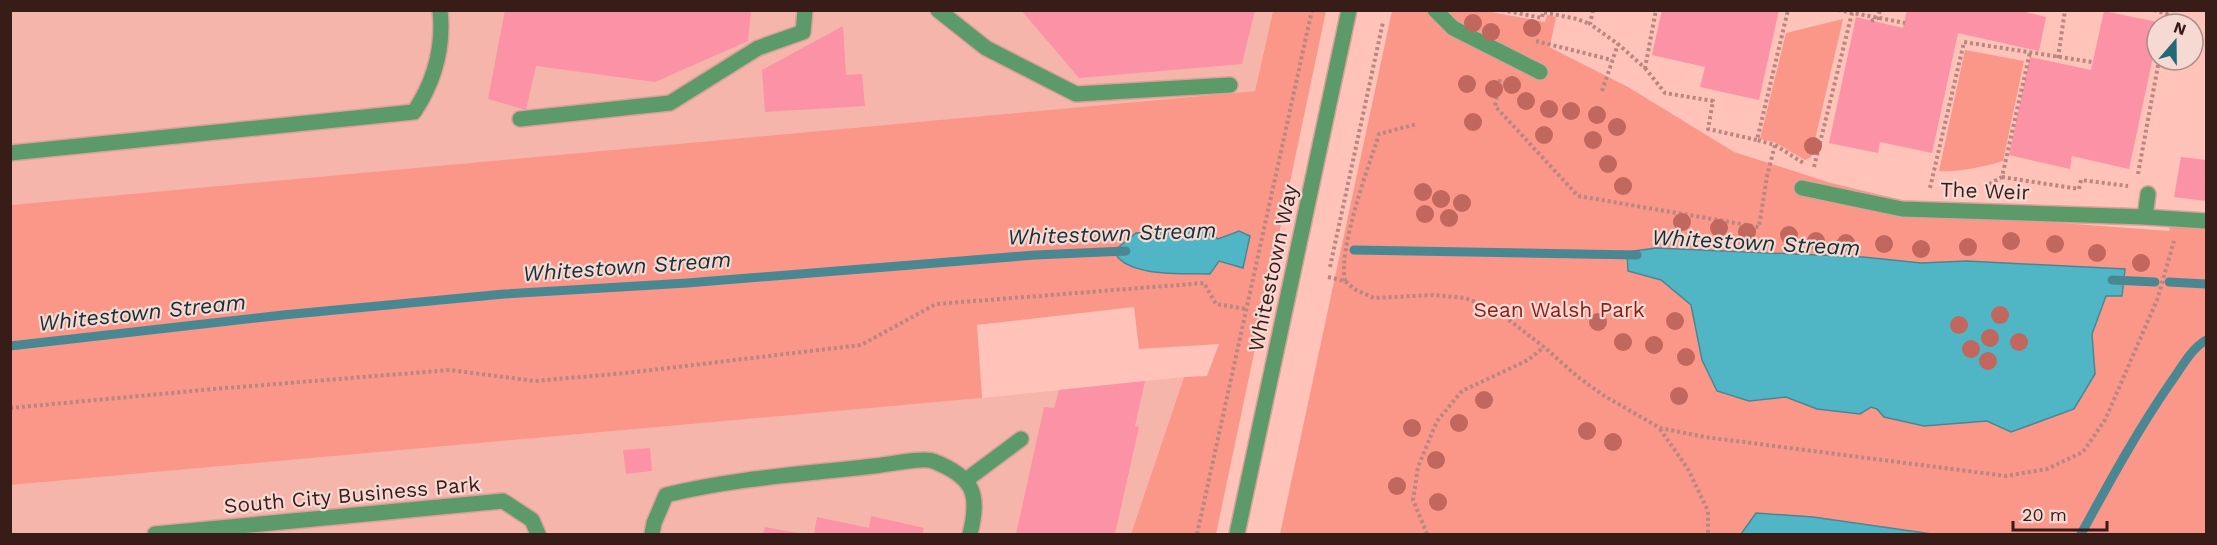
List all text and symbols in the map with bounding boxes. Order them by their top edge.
north arrow [2145,12,2205,72]
text: N [2171,17,2189,39]
street label: The Weir [1940,176,2031,205]
street label: Whitestown Way [1243,182,1302,354]
water label: Whitestown Stream [1007,217,1217,250]
water label: Whitestown Stream [1651,225,1861,260]
water label: Whitestown Stream [522,247,732,286]
water label: Whitestown Stream [37,289,247,336]
park label: Sean Walsh Park [1473,297,1645,322]
street label: South City Business Park [223,471,481,518]
scale bar [2013,494,2108,532]
text: 20 m [2022,504,2067,525]

